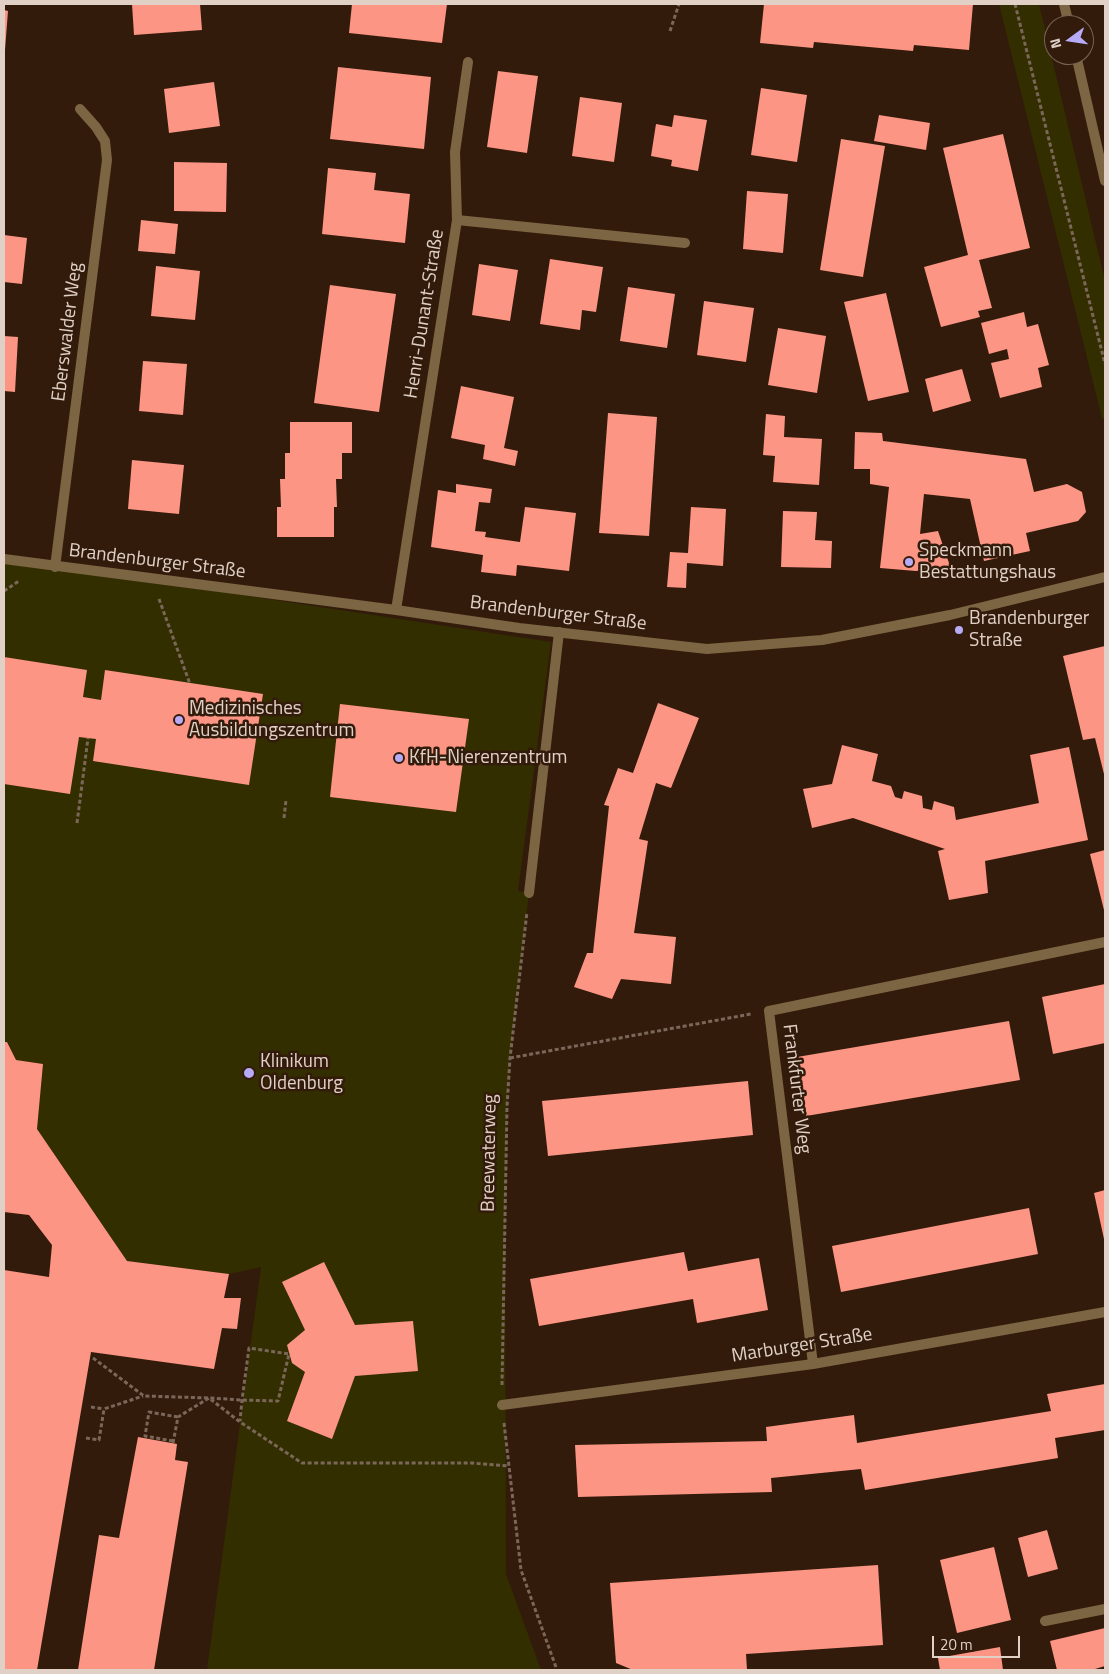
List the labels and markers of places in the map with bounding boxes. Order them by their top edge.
place label: Speckmann Bestattungshaus [919,540,1056,584]
marker: Speckmann Bestattungshaus [903,556,915,568]
place label: Brandenburger Straße [969,608,1089,652]
marker: Brandenburger Straße [953,624,965,636]
place label: Medizinisches Ausbildungszentrum [189,698,354,742]
marker: Medizinisches Ausbildungszentrum [173,714,185,726]
place label: KfH-Nierenzentrum [409,747,567,769]
marker: KfH-Nierenzentrum [393,752,405,764]
place label: Klinikum Oldenburg [260,1051,343,1095]
marker: Klinikum Oldenburg [242,1066,256,1080]

